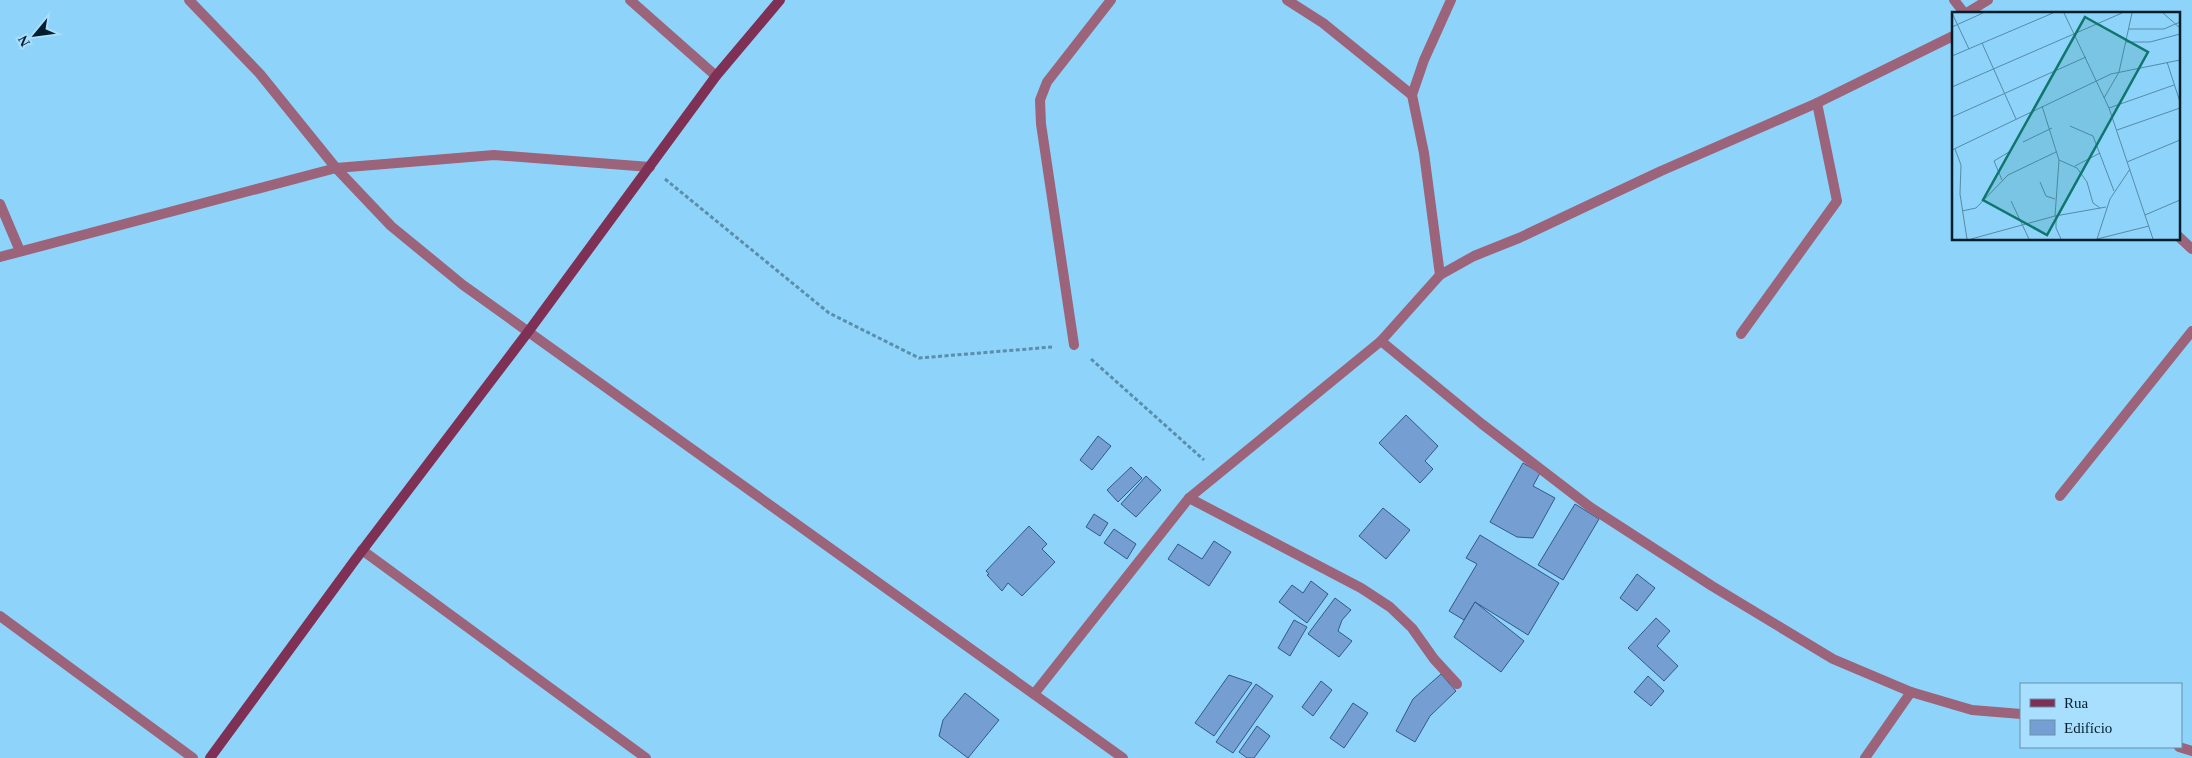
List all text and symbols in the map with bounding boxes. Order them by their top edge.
north arrow [10,10,60,60]
inset map [1952,12,2180,240]
text: N [15,33,33,49]
legend [2020,683,2182,748]
text: Rua [2064,695,2089,711]
text: Edifício [2064,720,2112,736]

